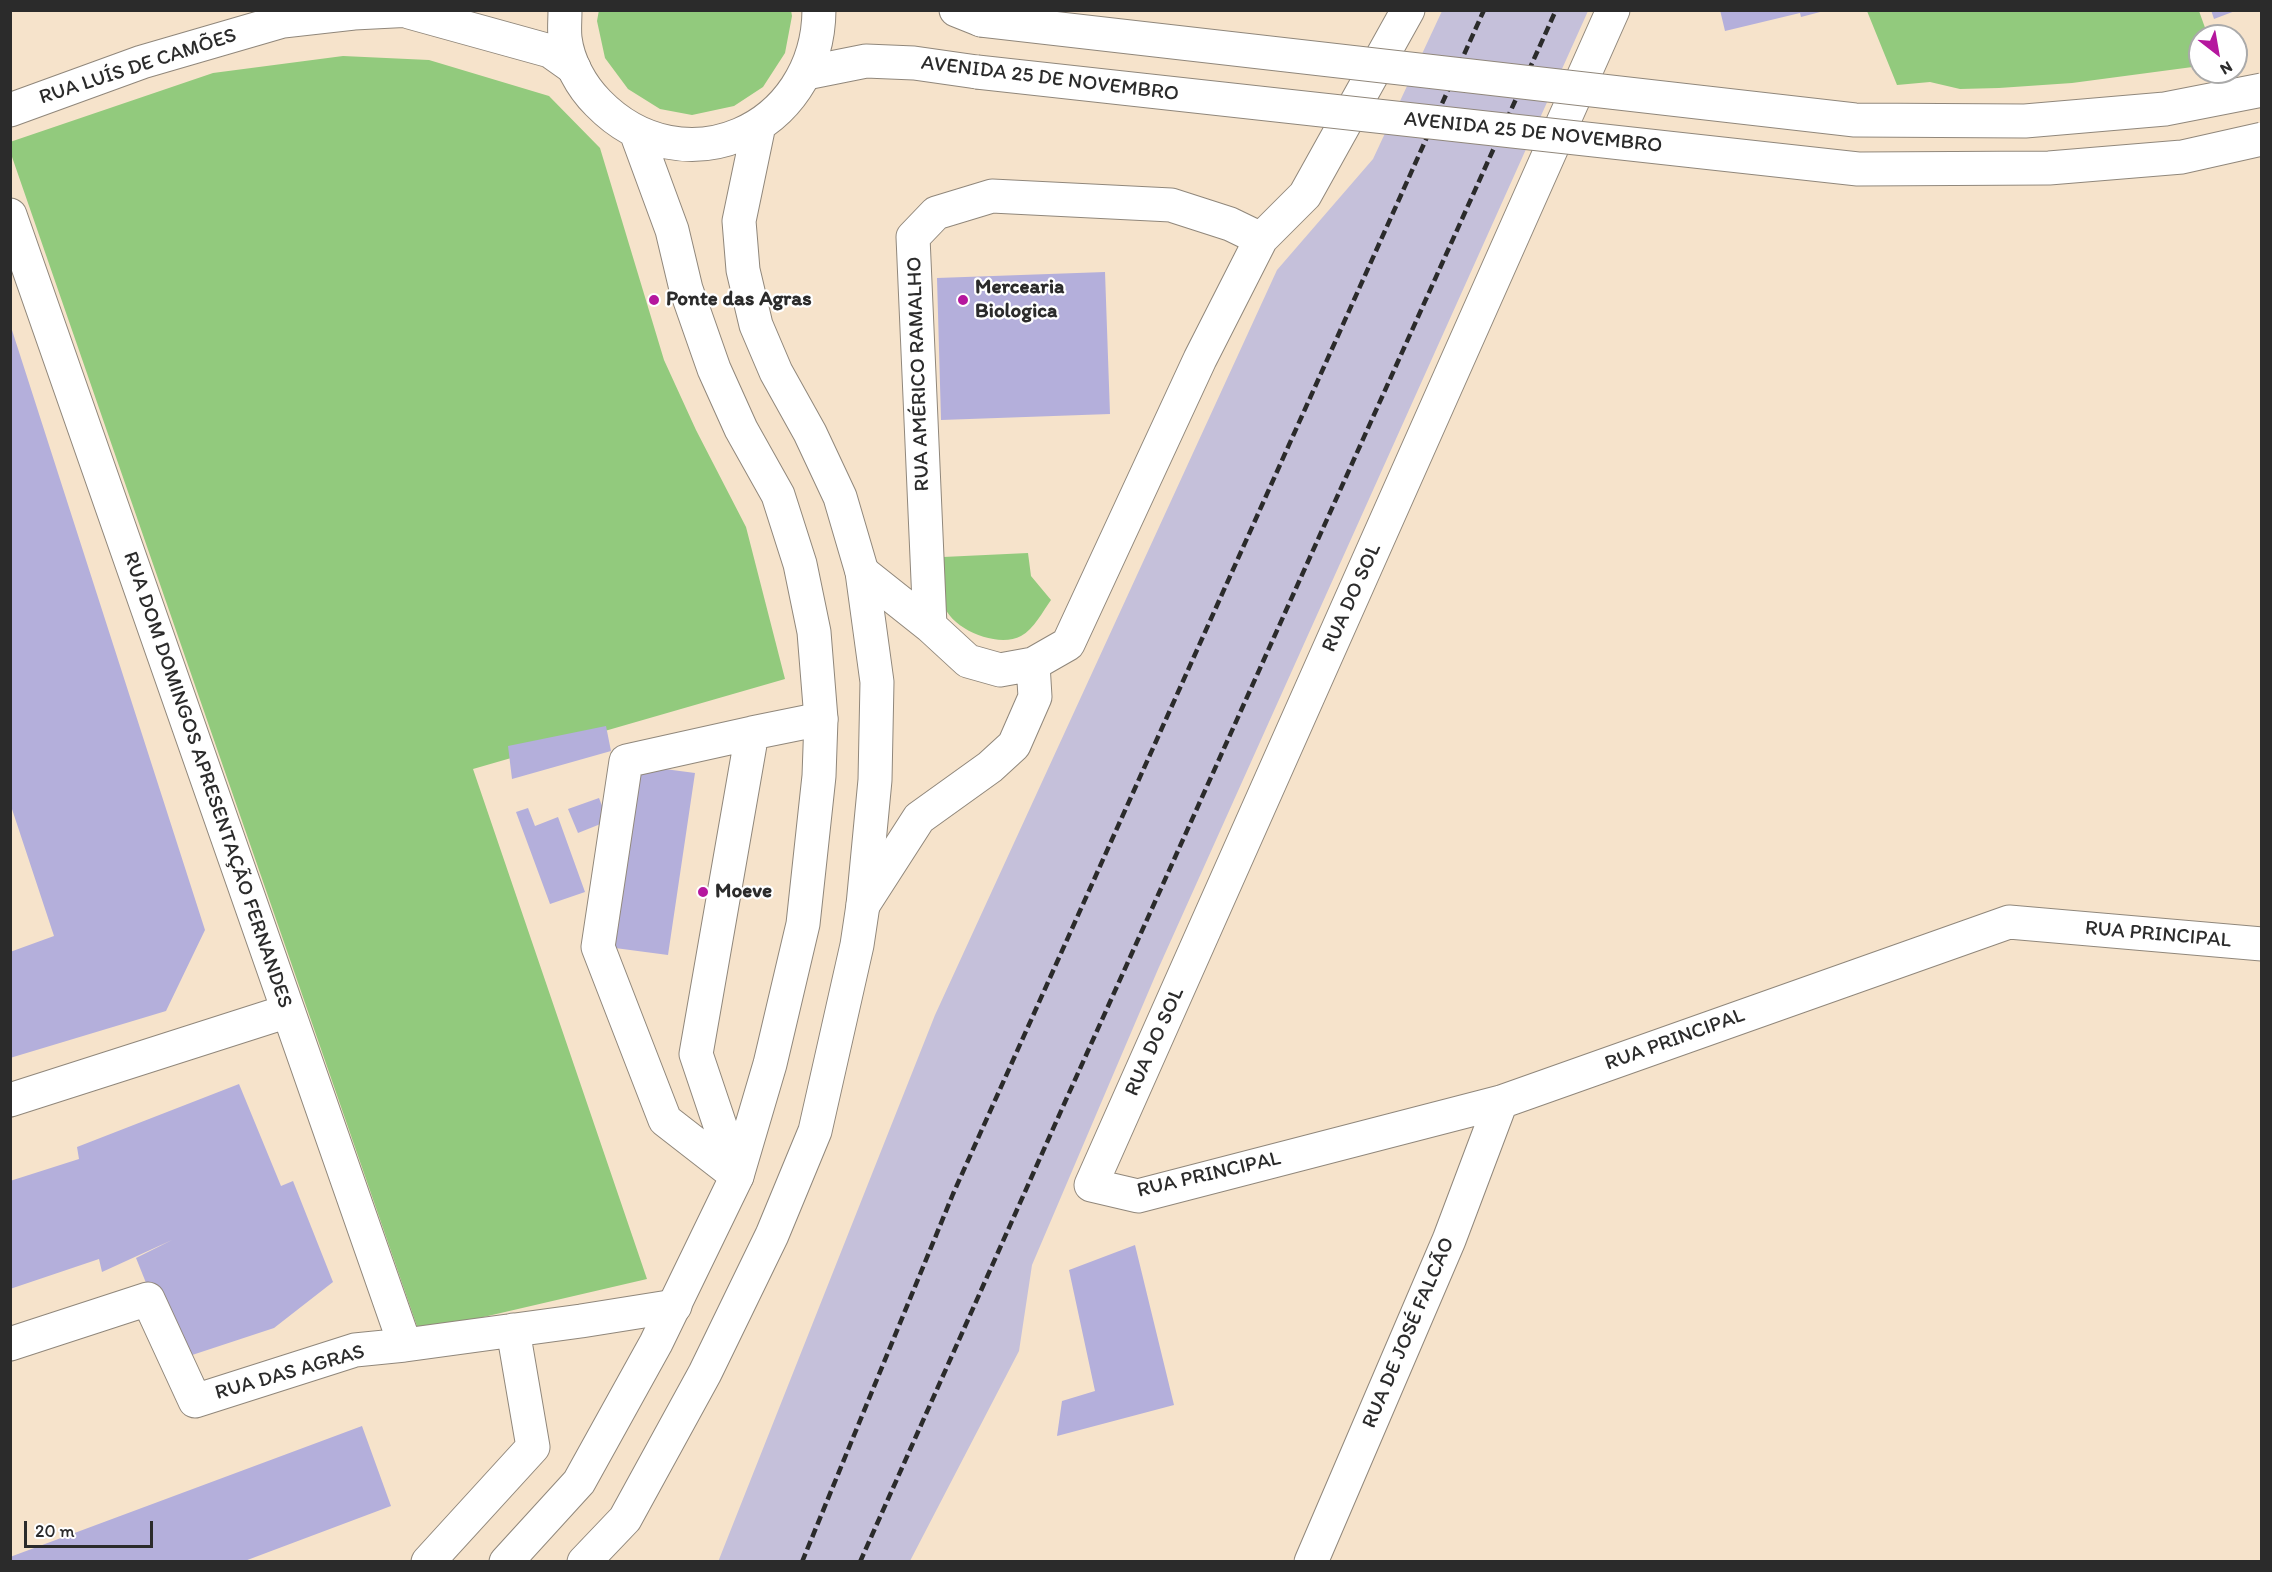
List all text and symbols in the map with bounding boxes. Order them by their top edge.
street label: RUA LUÍS DE CAMÕES [36,23,240,111]
north arrow [2188,24,2248,84]
street label: AVENIDA 25 DE NOVEMBRO [920,51,1180,107]
text: N [2217,57,2236,79]
street label: AVENIDA 25 DE NOVEMBRO [1403,107,1663,159]
street label: RUA AMÉRICO RAMALHO [902,256,936,492]
place label: Mercearia Biologica [975,275,1064,325]
place label: Ponte das Agras [666,287,812,313]
marker: Ponte das Agras [647,293,661,307]
marker: Mercearia Biologica [956,293,970,307]
street label: RUA DO SOL [1317,540,1387,656]
street label: RUA DOM DOMINGOS APRESENTAÇÃO FERNANDES [117,548,297,1012]
place label: Moeve [715,879,772,905]
marker: Moeve [696,885,710,899]
street label: RUA PRINCIPAL [2084,916,2232,954]
street label: RUA DO SOL [1120,984,1190,1100]
street label: RUA PRINCIPAL [1602,1003,1748,1077]
street label: RUA PRINCIPAL [1135,1146,1283,1204]
street label: RUA DE JOSÉ FALCÃO [1357,1234,1461,1432]
street label: RUA DAS AGRAS [212,1340,368,1406]
scale bar [27,1509,156,1547]
text: 20 m [35,1520,75,1542]

